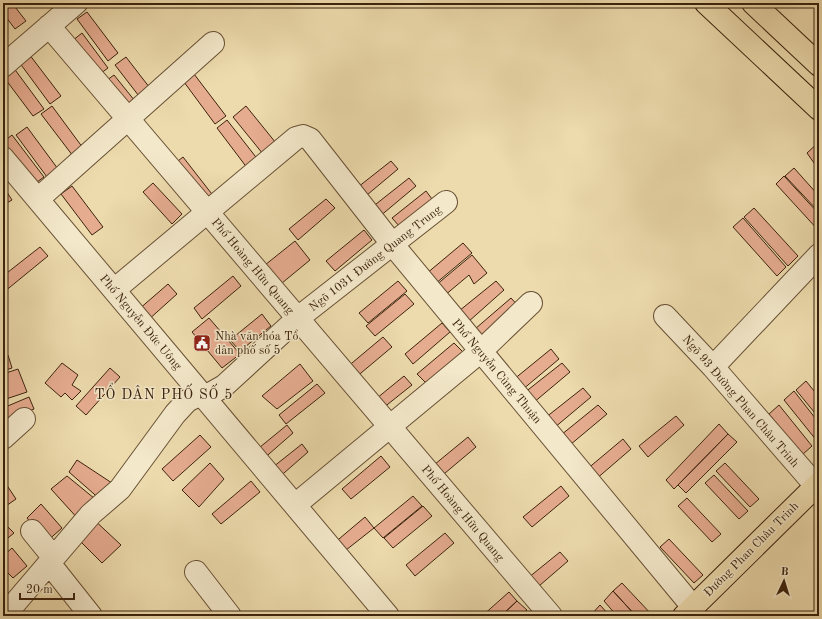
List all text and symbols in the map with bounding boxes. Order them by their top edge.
street label: Ngõ 1031 Đường Quang Trung [307,203,444,314]
street label: Phố Hoàng Hữu Quang [209,216,297,317]
street label: Phố Nguyễn Đức Uông [97,272,185,373]
street label: Phố Nguyễn Củng Thuận [449,316,544,427]
place label: Nhà văn hóa Tổ dân phố số 5 [215,329,299,357]
public building icon: Nhà văn hóa Tổ dân phố số 5 [192,333,212,353]
street label: Ngõ 93 Đường Phan Châu Trinh [680,333,801,470]
district label: TỔ DÂN PHỐ SỐ 5 [95,382,233,402]
street label: Phố Hoàng Hữu Quang [419,463,507,564]
street label: Đường Phan Châu Trinh [702,500,802,599]
north arrow [764,561,804,601]
text: B [780,567,789,578]
scale bar [20,575,74,601]
text: 20 m [26,584,53,596]

